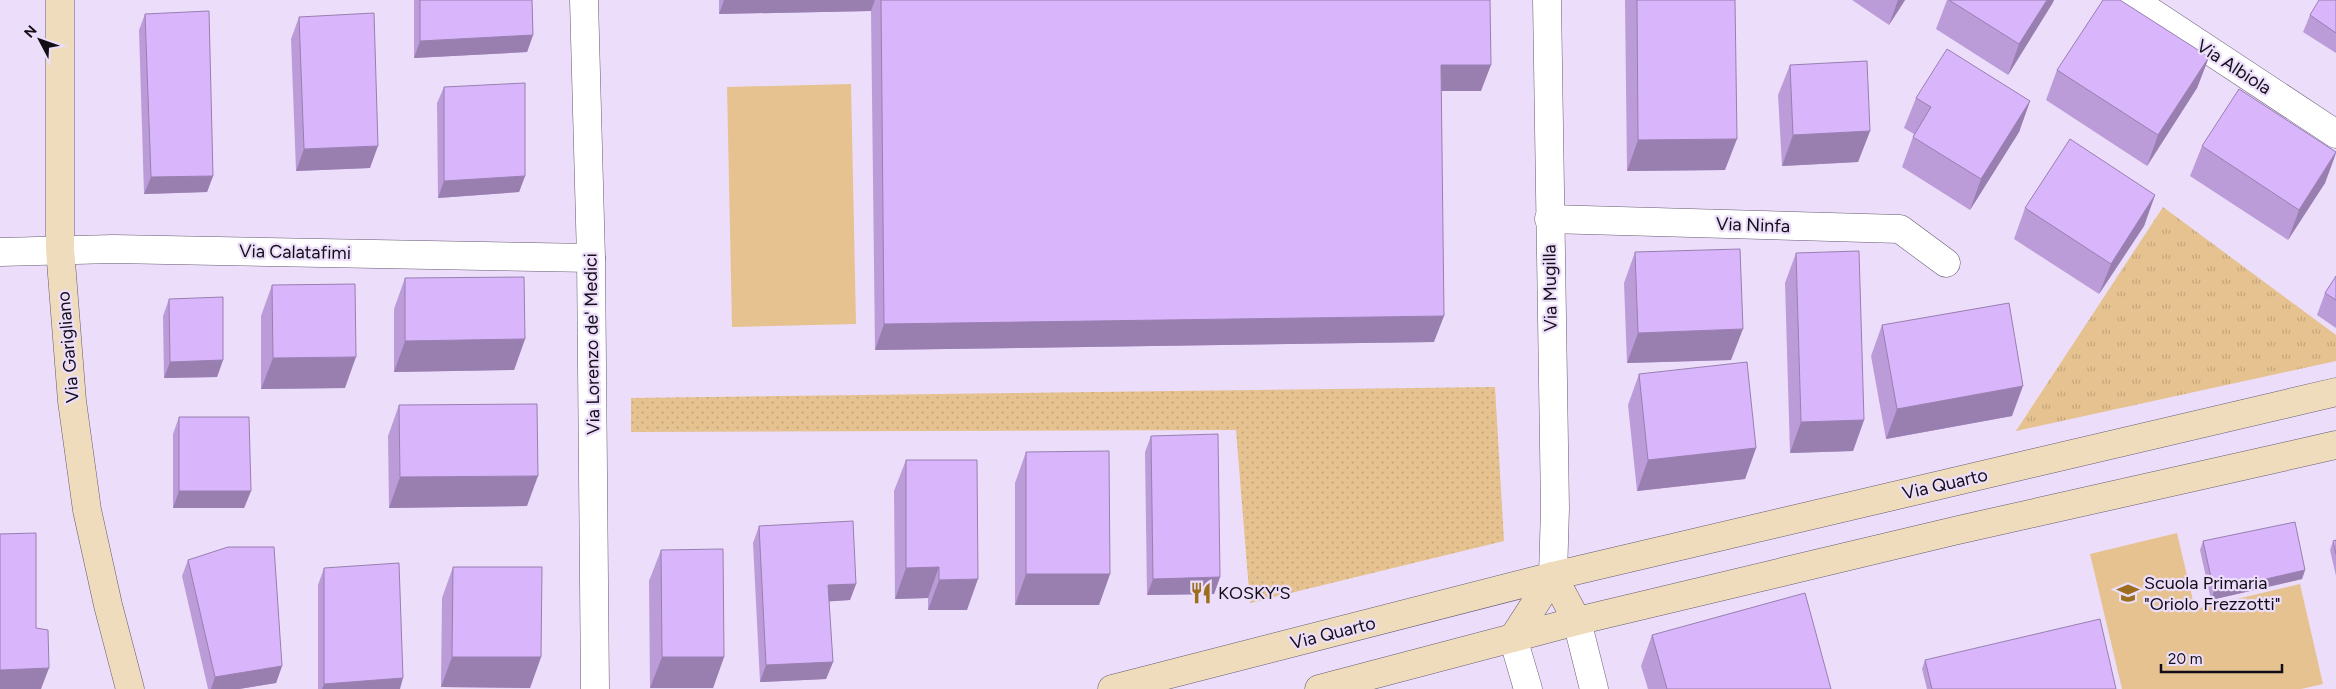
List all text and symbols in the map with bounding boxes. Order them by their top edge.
north arrow [15,15,65,65]
text: N [21,22,41,41]
street label: Via Albiola [2192,35,2276,99]
street label: Via Ninfa [1716,213,1790,237]
street label: Via Calatafimi [239,240,351,264]
street label: Via Mugilla [1538,244,1562,332]
street label: Via Lorenzo de' Medici [579,253,605,435]
street label: Via Garigliano [52,290,84,404]
street label: Via Quarto [1900,464,1990,504]
place label: Scuola Primaria "Oriolo Frezzotti" [2144,572,2280,615]
restaurant icon: KOSKY'S [1188,580,1214,606]
school or university icon: Scuola Primaria "Oriolo Frezzotti" [2115,580,2141,606]
place label: KOSKY'S [1218,582,1291,604]
street label: Via Quarto [1288,612,1378,654]
scale bar [2161,642,2282,674]
text: 20 m [2168,650,2202,668]

